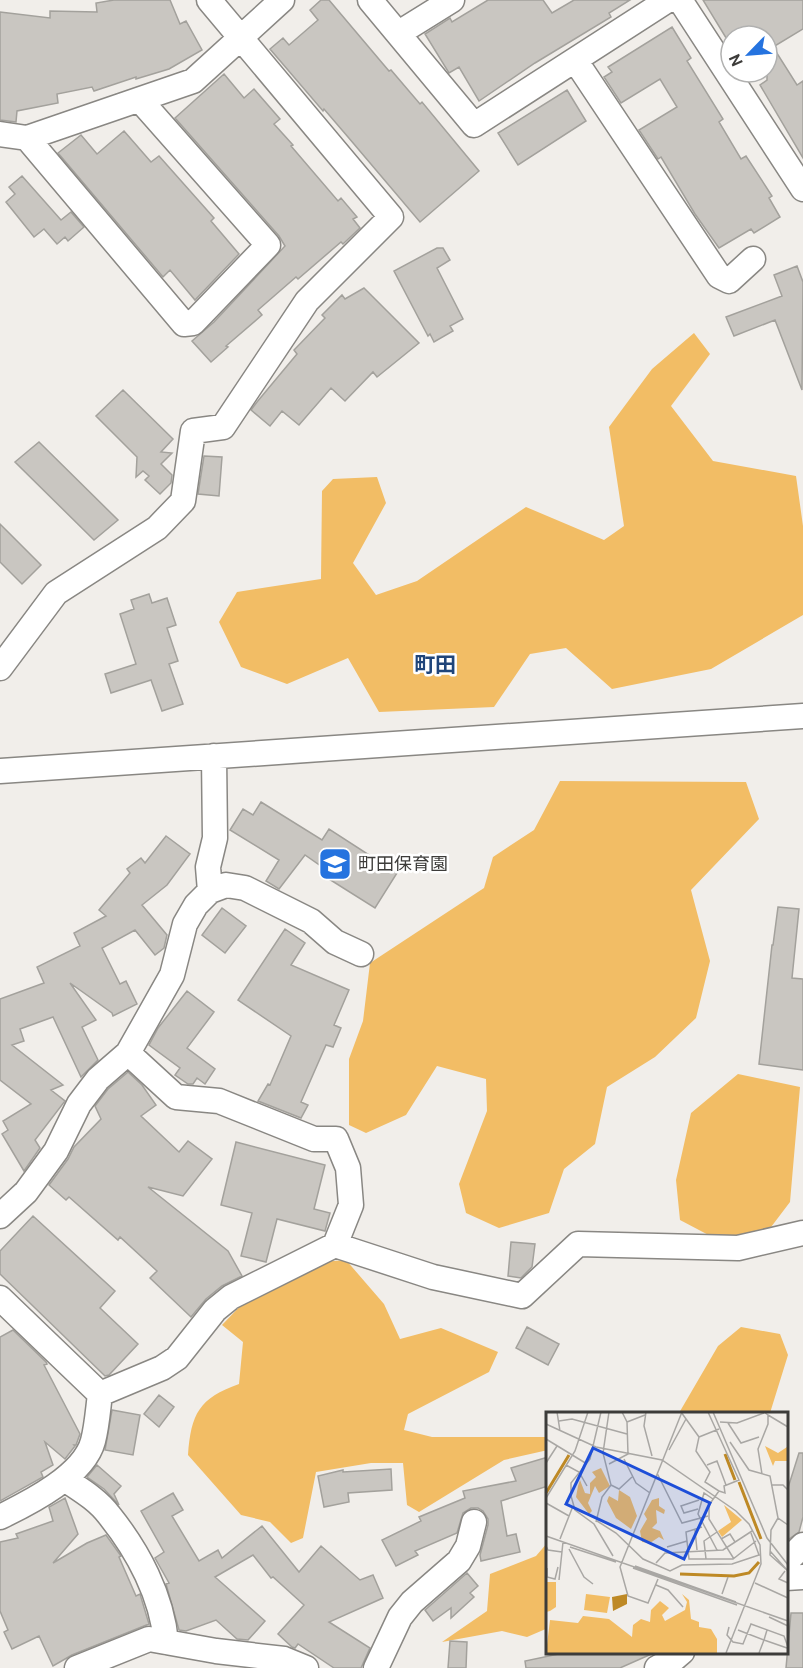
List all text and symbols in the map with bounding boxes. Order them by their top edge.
north arrow [719,24,779,84]
text: N [725,51,747,69]
district label: 町田 [414,652,456,677]
school or university icon: 町田保育園 [317,846,353,882]
place label: 町田保育園 [358,853,448,875]
inset map [546,1412,788,1653]

